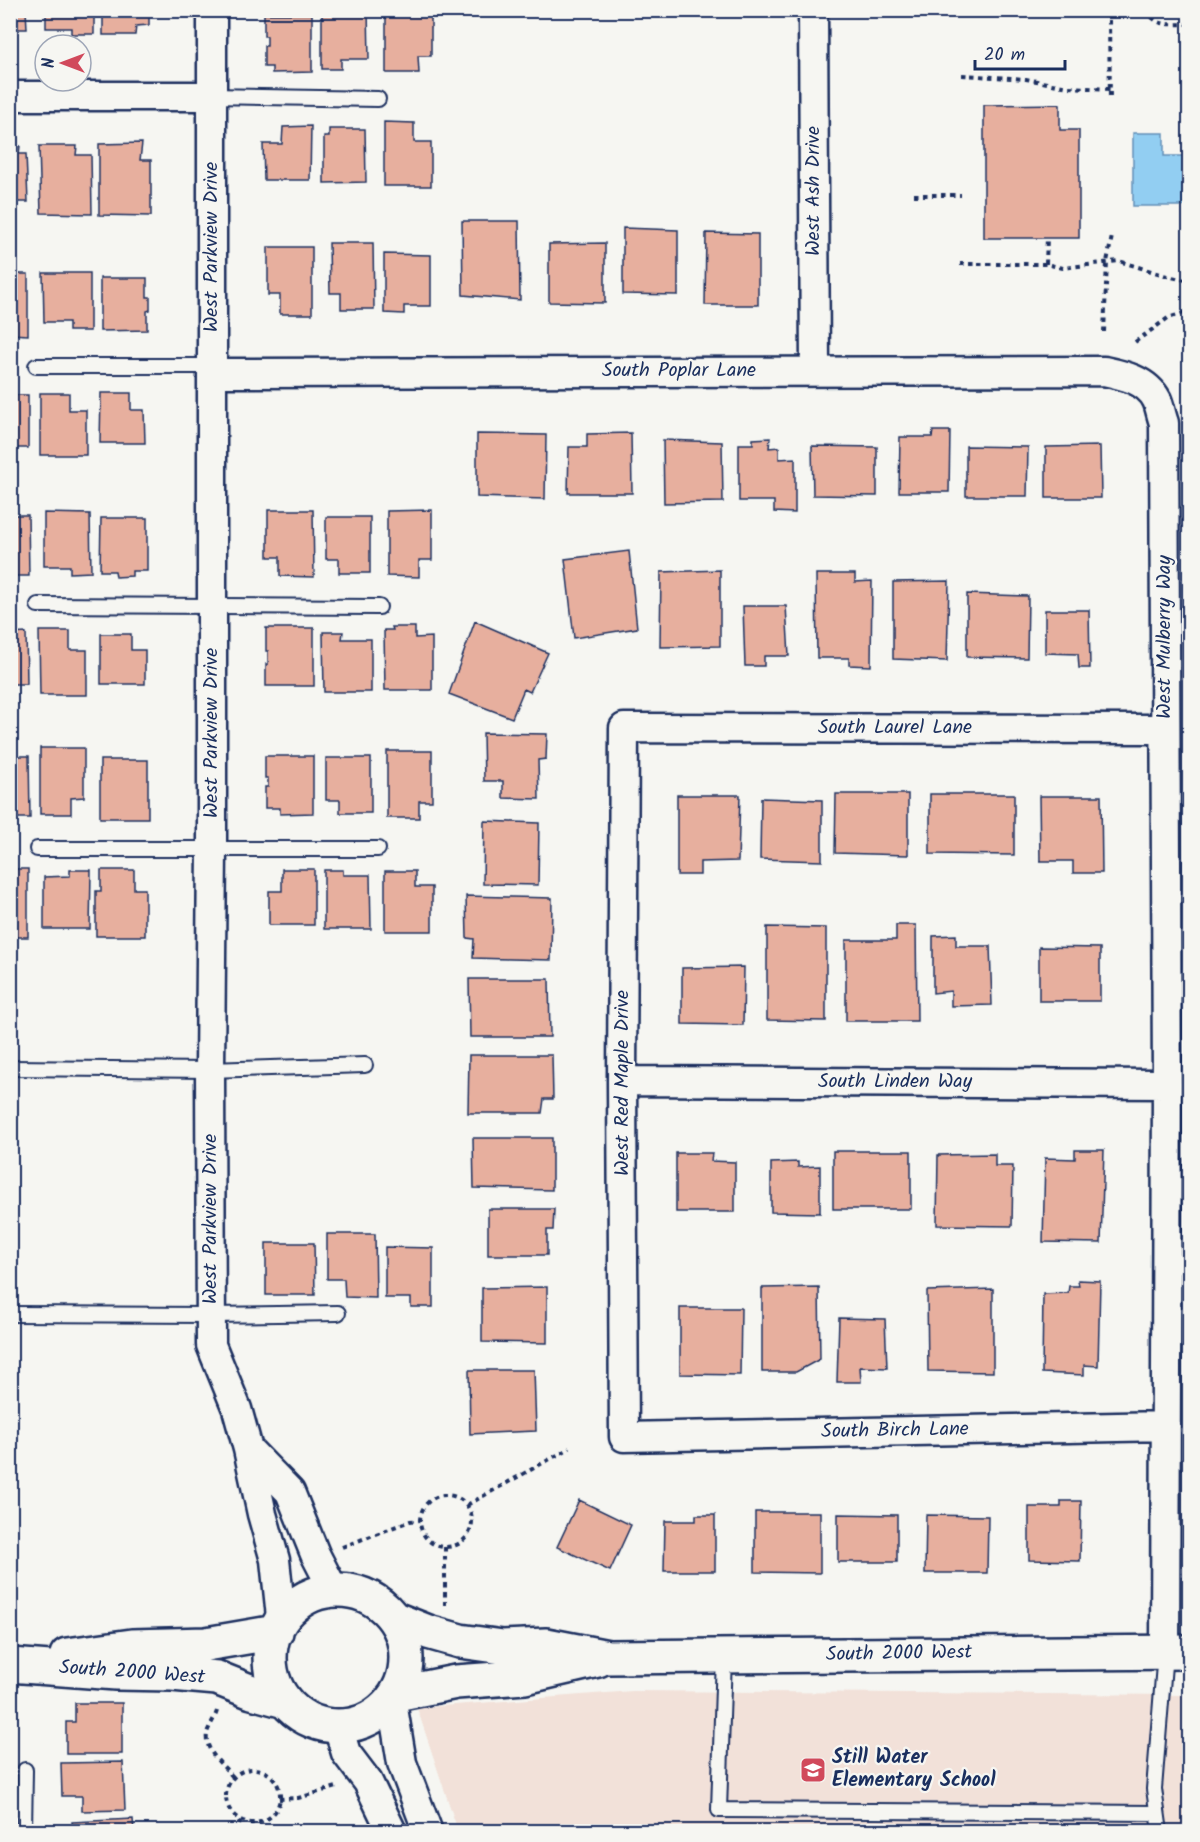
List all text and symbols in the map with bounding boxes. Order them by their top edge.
north arrow [33,33,93,93]
scale bar [975,33,1065,71]
text: 20 m [984,41,1025,70]
text: N [37,58,62,68]
street label: West Ash Drive [798,126,830,256]
street label: West Parkview Drive [196,162,228,332]
street label: South Poplar Lane [602,355,756,387]
street label: West Mulberry Way [1149,555,1181,719]
street label: West Parkview Drive [196,648,228,818]
street label: South Laurel Lane [818,712,972,744]
street label: West Red Maple Drive [607,990,639,1176]
street label: South Linden Way [818,1066,973,1098]
street label: West Parkview Drive [195,1134,227,1304]
street label: South Birch Lane [821,1414,969,1448]
street label: South 2000 West [826,1637,973,1671]
street label: South 2000 West [58,1652,206,1694]
place label: Still Water Elementary School [832,1742,996,1797]
school or university icon: Still Water Elementary School [798,1755,828,1785]

